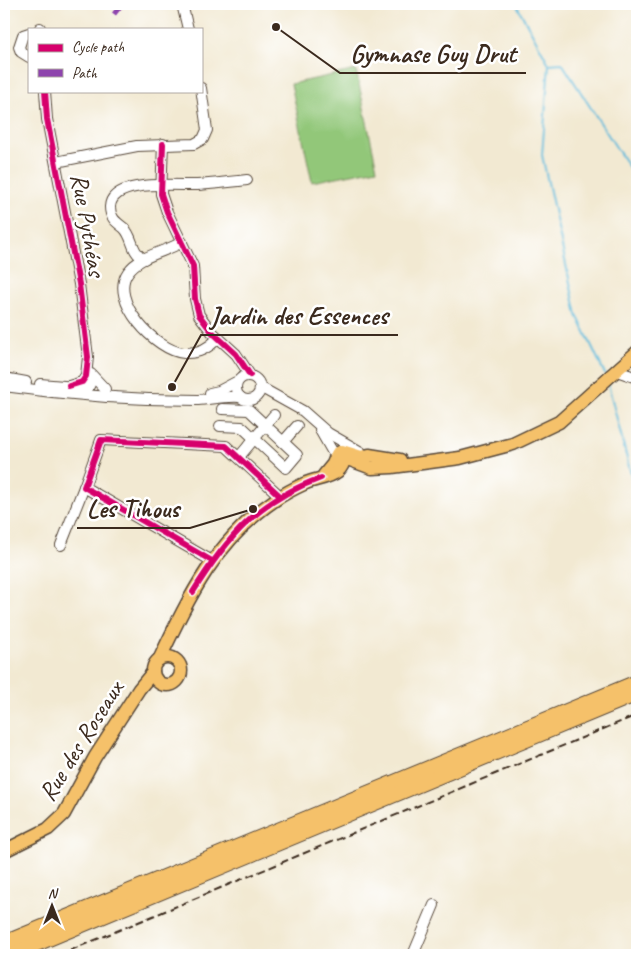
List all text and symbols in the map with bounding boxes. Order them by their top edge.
legend [28,28,202,92]
callout: Gymnase Guy Drut [340,32,526,73]
text: Gymnase Guy Drut [350,37,518,70]
text: Cycle path [72,38,124,57]
text: Path [72,64,98,83]
street label: Rue Pythéas [63,171,113,281]
callout: Jardin des Essences [201,294,398,335]
text: Jardin des Essences [208,299,391,332]
callout: Les Tihous [77,487,190,528]
text: Les Tihous [87,492,182,525]
street label: Rue des Roseaux [32,673,132,807]
north arrow [28,882,78,932]
text: N [48,885,59,902]

